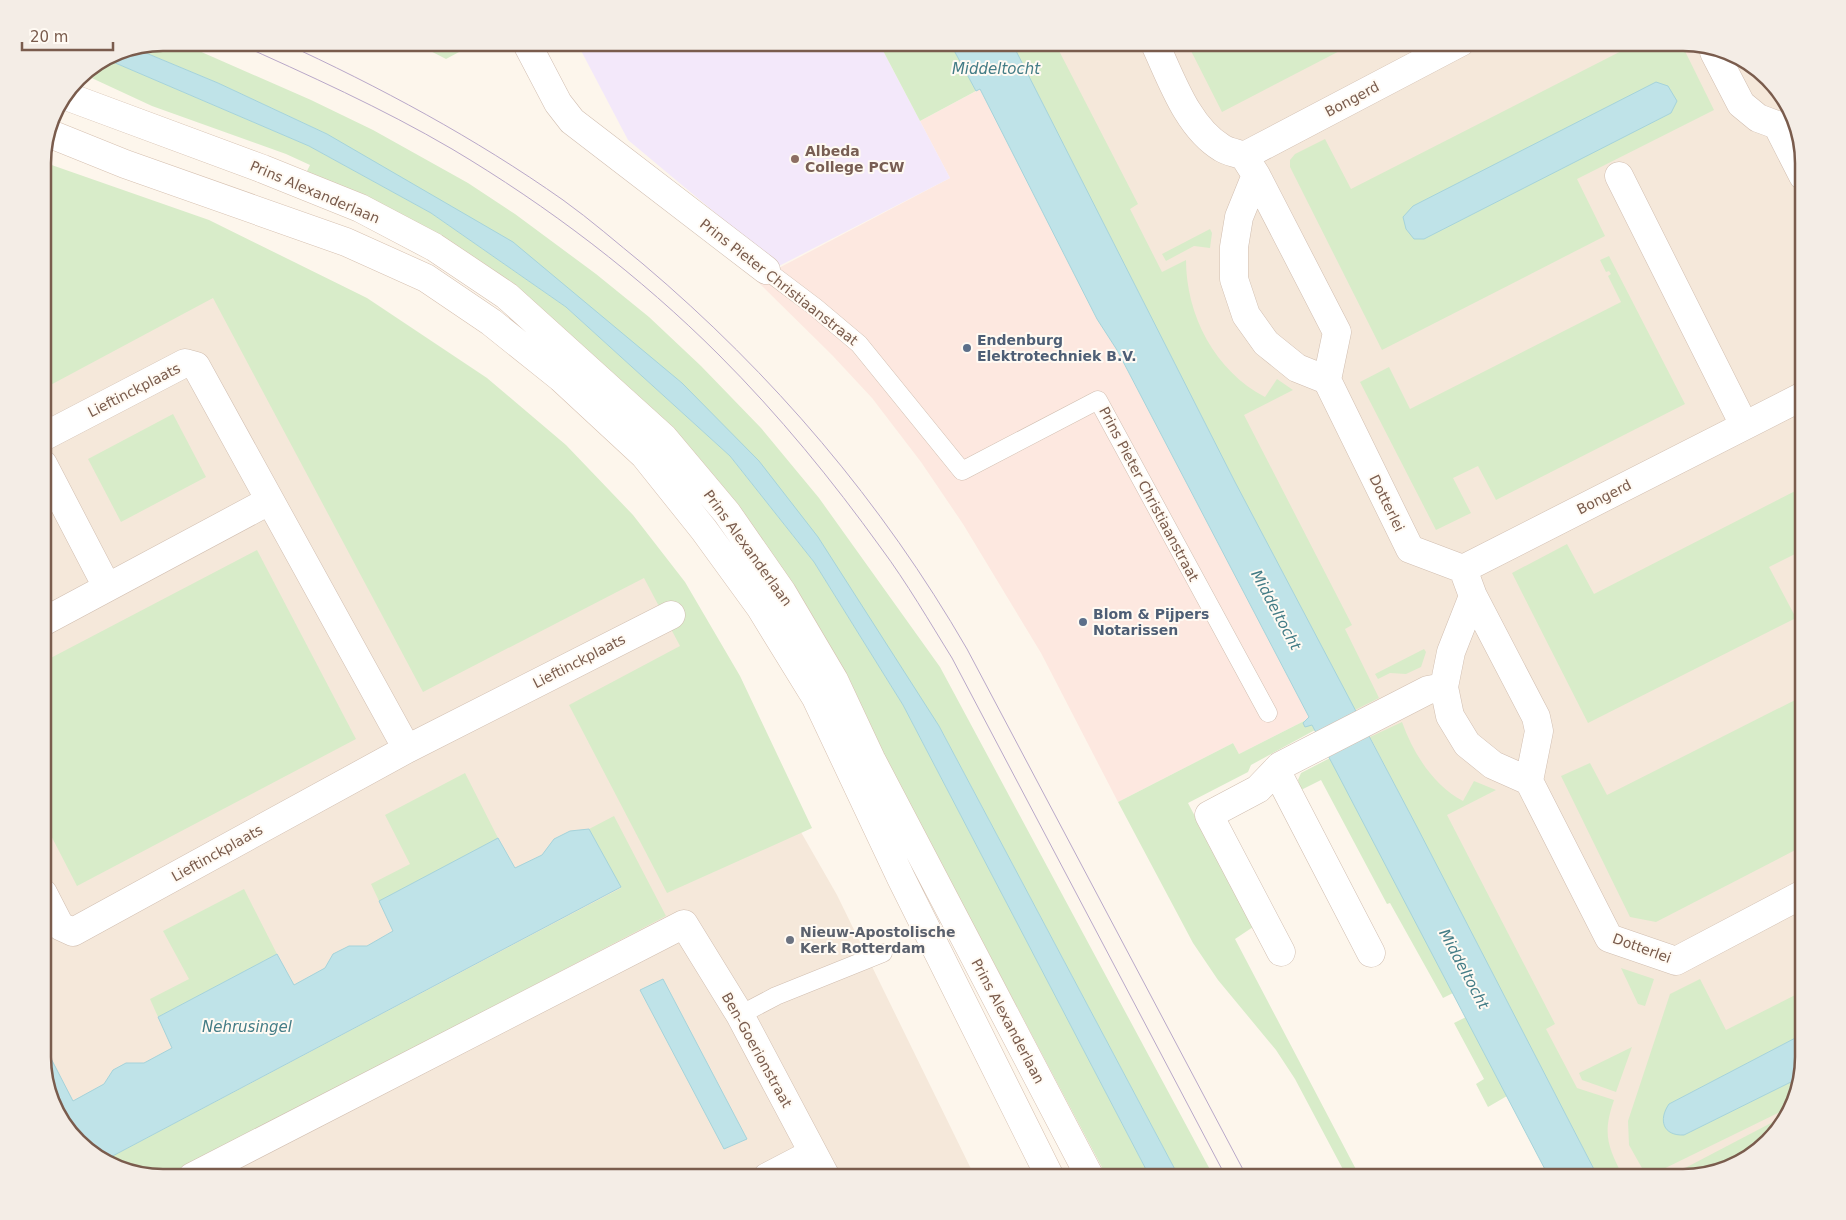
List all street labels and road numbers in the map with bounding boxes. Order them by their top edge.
street label: Bongerd [1322,78,1382,120]
street label: Prins Alexanderlaan [248,157,382,227]
street label: Prins Pieter Christiaanstraat [697,215,861,349]
street label: Lieftinckplaats [85,360,183,420]
street label: Prins Pieter Christiaanstraat [1096,404,1202,585]
street label: Dotterlei [1366,472,1408,534]
street label: Bongerd [1574,476,1634,518]
street label: Prins Alexanderlaan [701,487,795,609]
street label: Lieftinckplaats [530,631,628,691]
street label: Lieftinckplaats [169,821,265,885]
street label: Dotterlei [1611,930,1673,966]
street label: Prins Alexanderlaan [968,956,1048,1086]
street label: Ben-Goerionstraat [719,990,796,1111]

